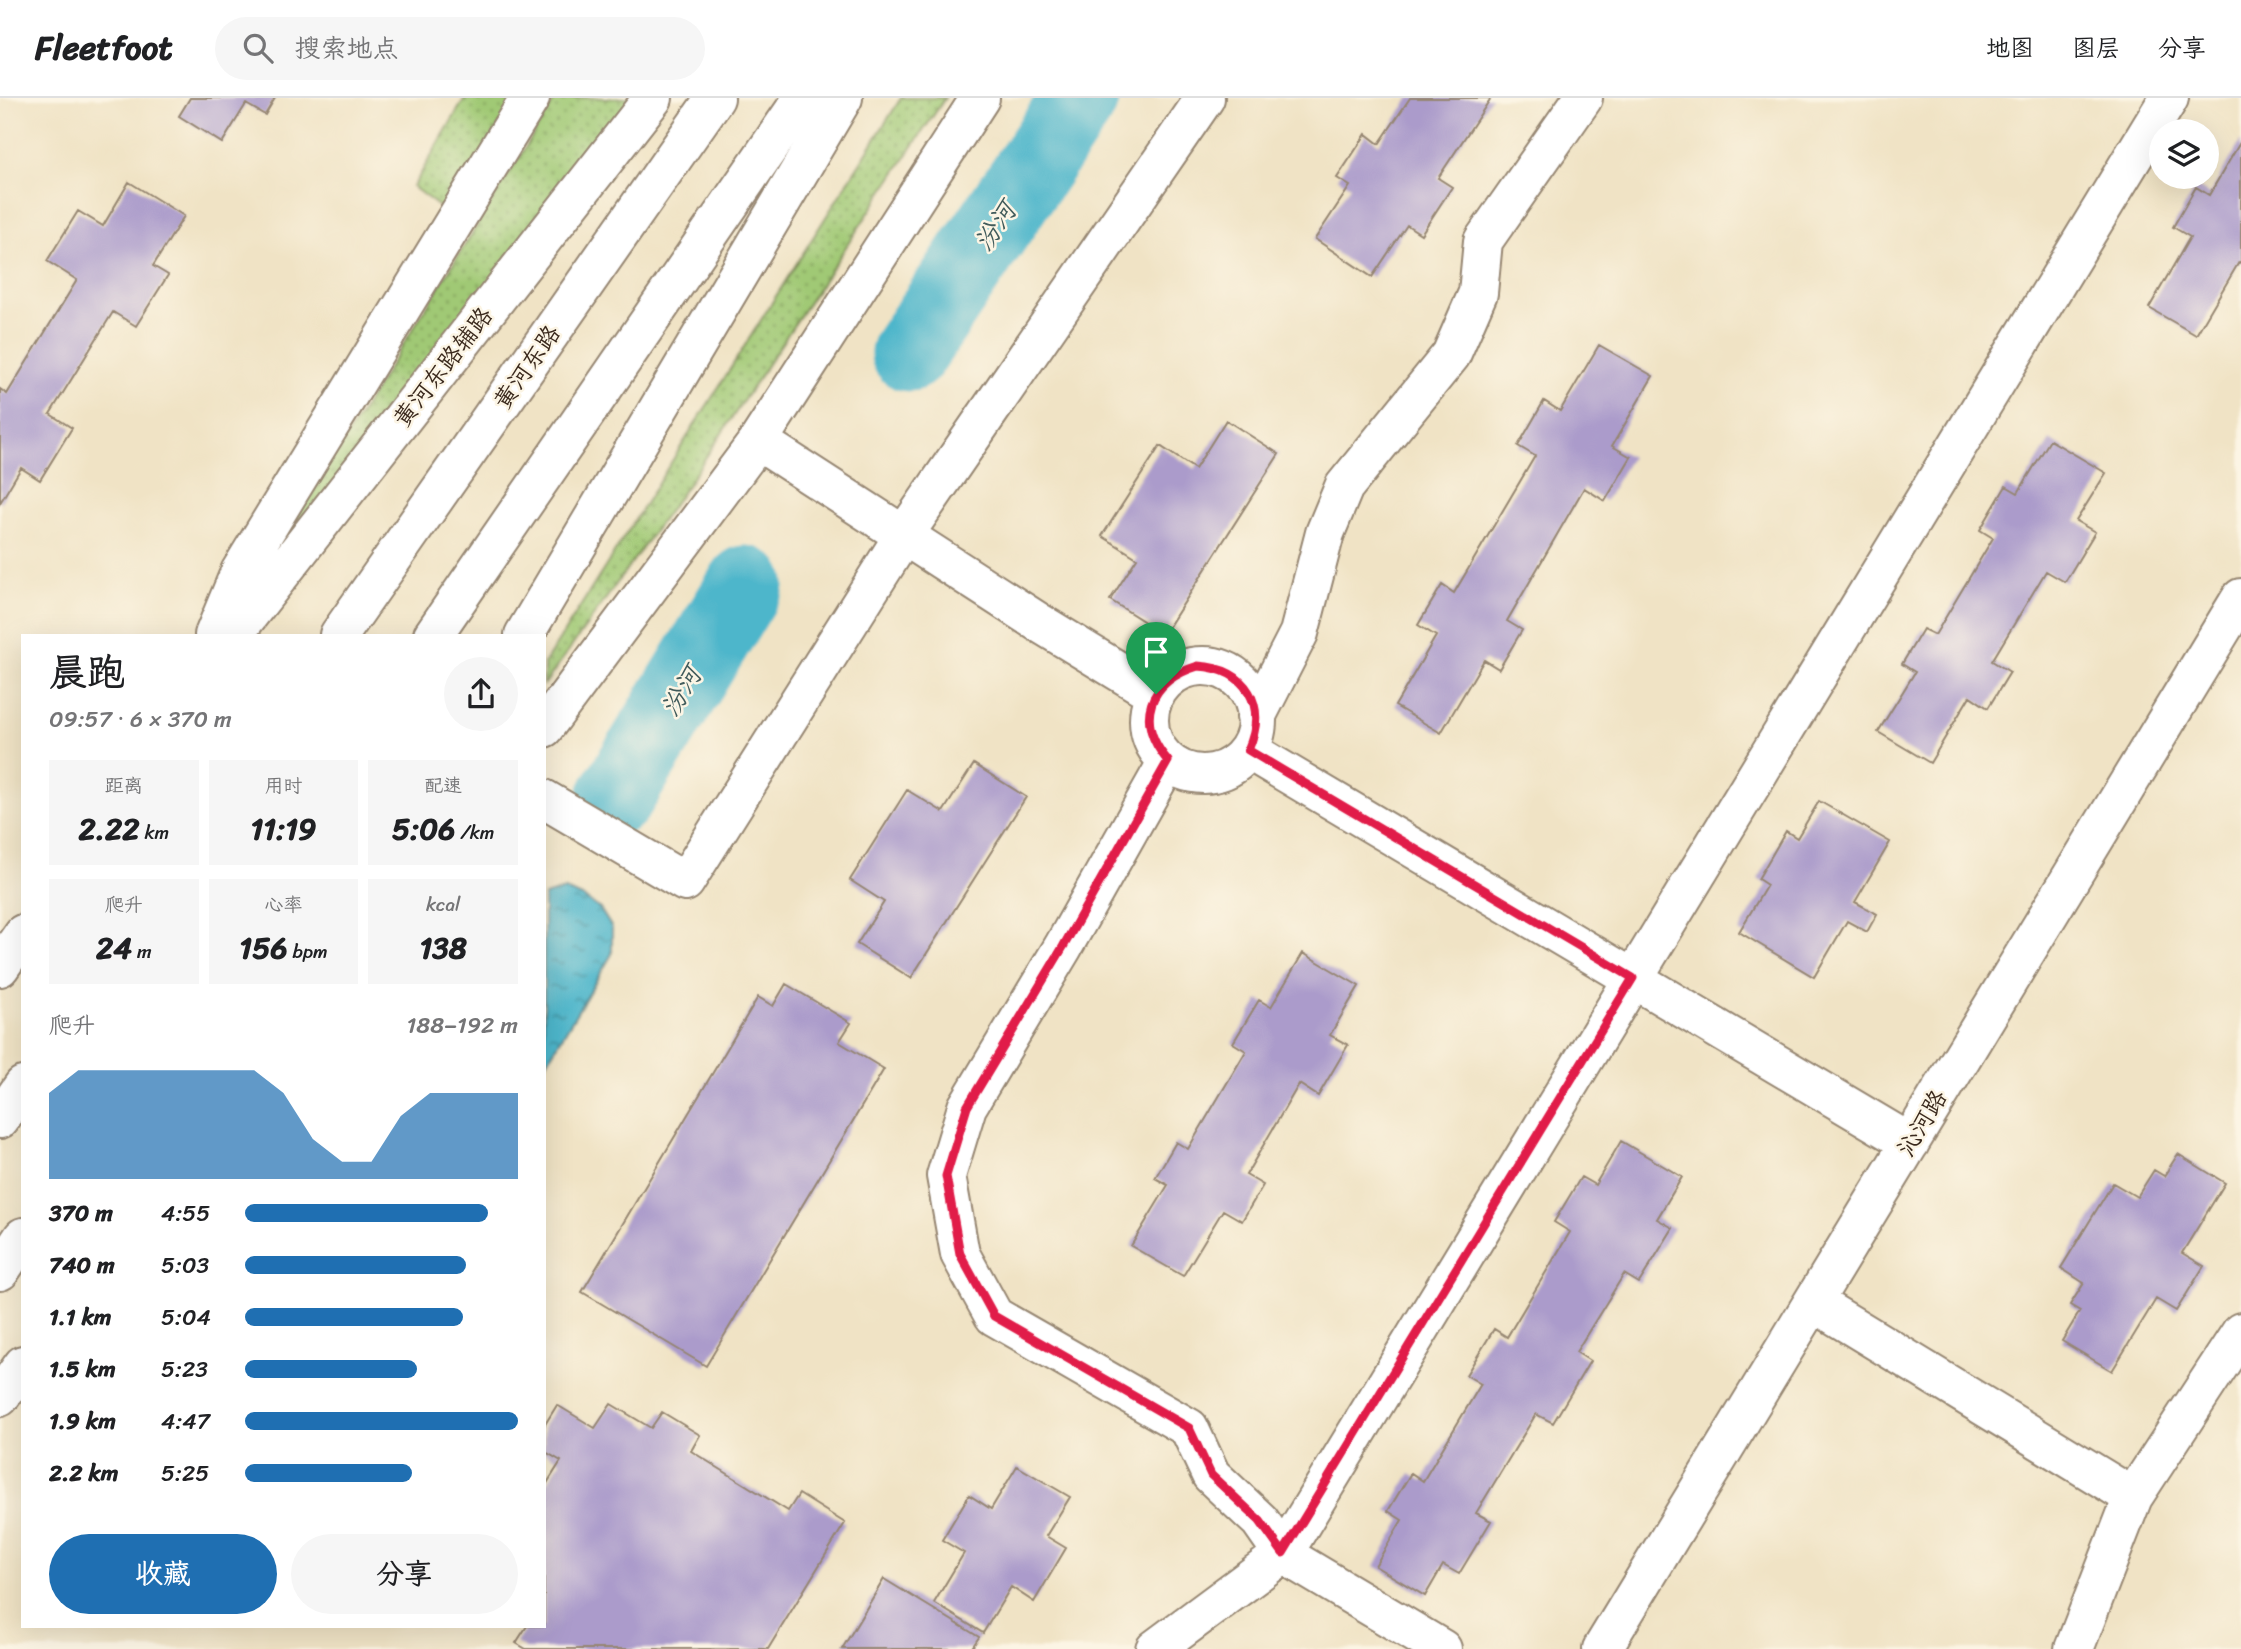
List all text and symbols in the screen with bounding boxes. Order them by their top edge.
search box [215,17,705,80]
text: Fleetfoot [35,19,173,77]
text: 搜索地点 [295,25,399,71]
text: 地图 [1986,27,2034,69]
text: 图层 [2072,27,2120,69]
text: 分享 [2158,27,2206,69]
icon: search [239,29,277,67]
map controls [2149,119,2219,189]
button: layers [2149,119,2219,189]
water label: 汾河 [961,188,1031,260]
street label: 黄河东路辅路 [382,297,504,437]
street label: 黄河东路 [482,316,572,418]
pin [1126,622,1186,694]
icon: arrive [1137,633,1175,671]
text: 晨跑 [49,639,125,706]
water label: 汾河 [648,653,716,725]
button: share [444,657,518,731]
text: 09:57 · 6 × 370 m [49,699,232,740]
text: 距离 [105,769,143,802]
text: 用时 [264,769,303,802]
text: 配速 [424,769,462,802]
text: 2.22 [79,802,140,856]
text: 11:19 [250,802,317,856]
text: 5:06 [392,802,455,856]
text: km [140,816,169,849]
text: /km [455,816,494,849]
text: 爬升 [105,888,143,921]
text: 心率 [264,888,303,921]
text: kcal [426,888,460,921]
text: 24 [96,921,132,975]
text: 156 [239,921,288,975]
text: 138 [419,921,467,975]
text: m [132,935,152,968]
text: bpm [288,935,328,968]
text: 爬升 [49,1005,95,1046]
text: 188–192 m [406,1005,518,1046]
street label: 沁河路 [1885,1081,1959,1165]
text: 370 m [49,1193,113,1234]
text: 4:55 [161,1193,210,1234]
text: 740 m [49,1245,115,1286]
text: 5:03 [161,1245,209,1286]
text: 1.1 km [49,1297,112,1338]
text: 5:04 [161,1297,211,1338]
text: 1.5 km [49,1349,116,1390]
text: 5:23 [161,1349,208,1390]
text: 1.9 km [49,1401,116,1442]
text: 4:47 [161,1401,210,1442]
text: 2.2 km [49,1453,118,1494]
text: 5:25 [161,1453,209,1494]
button: 收藏 [49,1534,277,1614]
button: 分享 [291,1534,518,1614]

